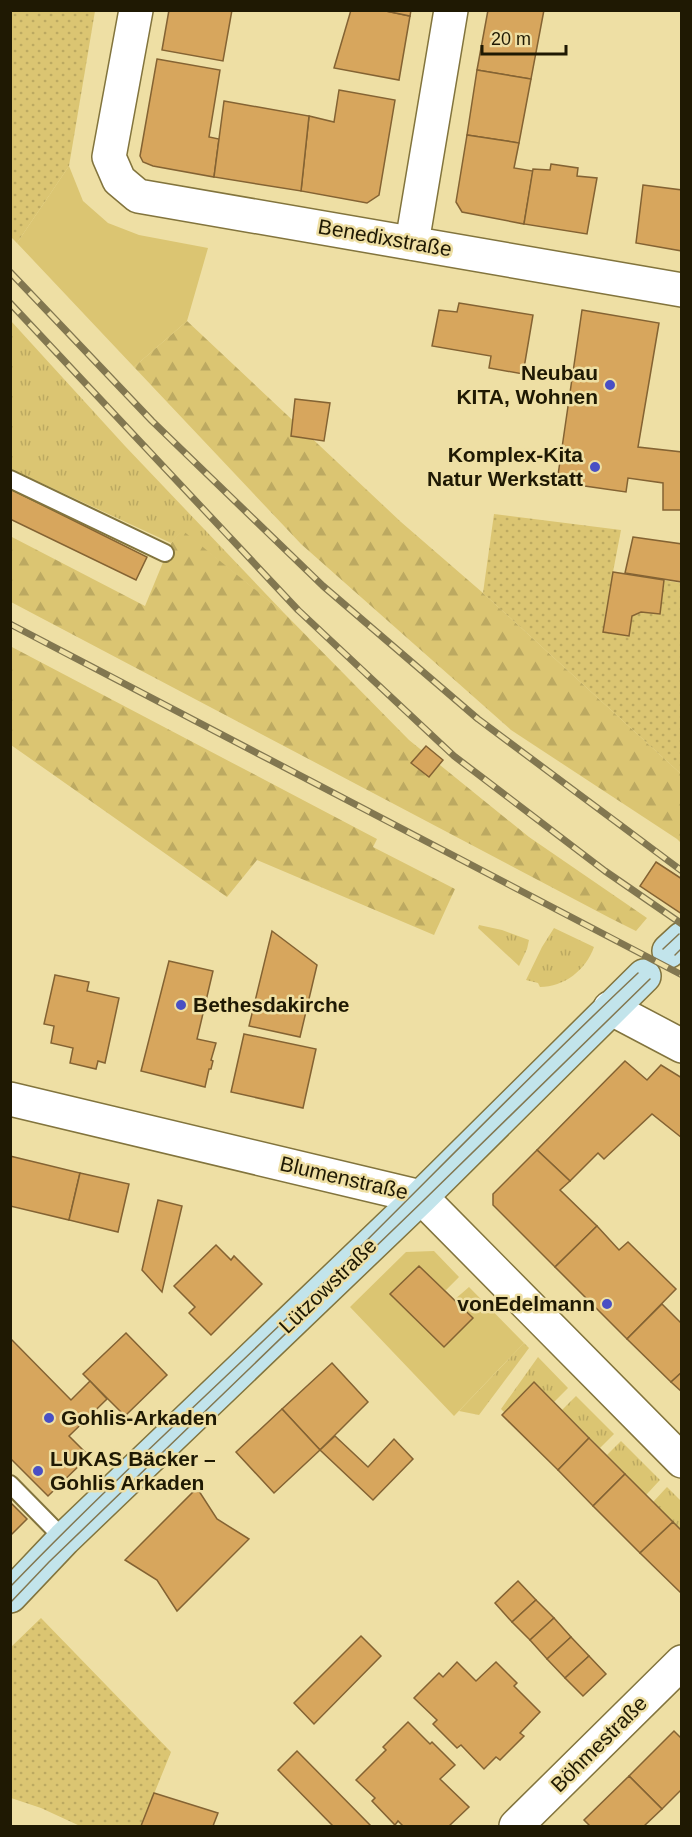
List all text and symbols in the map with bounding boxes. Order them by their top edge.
scale bar [482,18,566,56]
text: 20 m [491,29,531,49]
street label: Benedixstraße [316,214,454,261]
place label: Neubau KITA, Wohnen [456,361,598,408]
marker: Neubau KITA, Wohnen [603,378,617,392]
place label: Komplex-Kita Natur Werkstatt [427,443,583,490]
marker: Komplex-Kita Natur Werkstatt [588,460,602,474]
place label: Bethesdakirche [193,993,349,1016]
marker: Bethesdakirche [174,998,188,1012]
street label: Blumenstraße [278,1152,410,1203]
street label: Lützowstraße [274,1234,381,1338]
place label: vonEdelmann [457,1292,595,1315]
marker: vonEdelmann [600,1297,614,1311]
place label: Gohlis-Arkaden [61,1406,217,1429]
marker: Gohlis-Arkaden [42,1411,56,1425]
place label: LUKAS Bäcker – Gohlis Arkaden [50,1447,216,1494]
marker: LUKAS Bäcker – Gohlis Arkaden [31,1464,45,1478]
street label: Böhmestraße [546,1691,651,1796]

